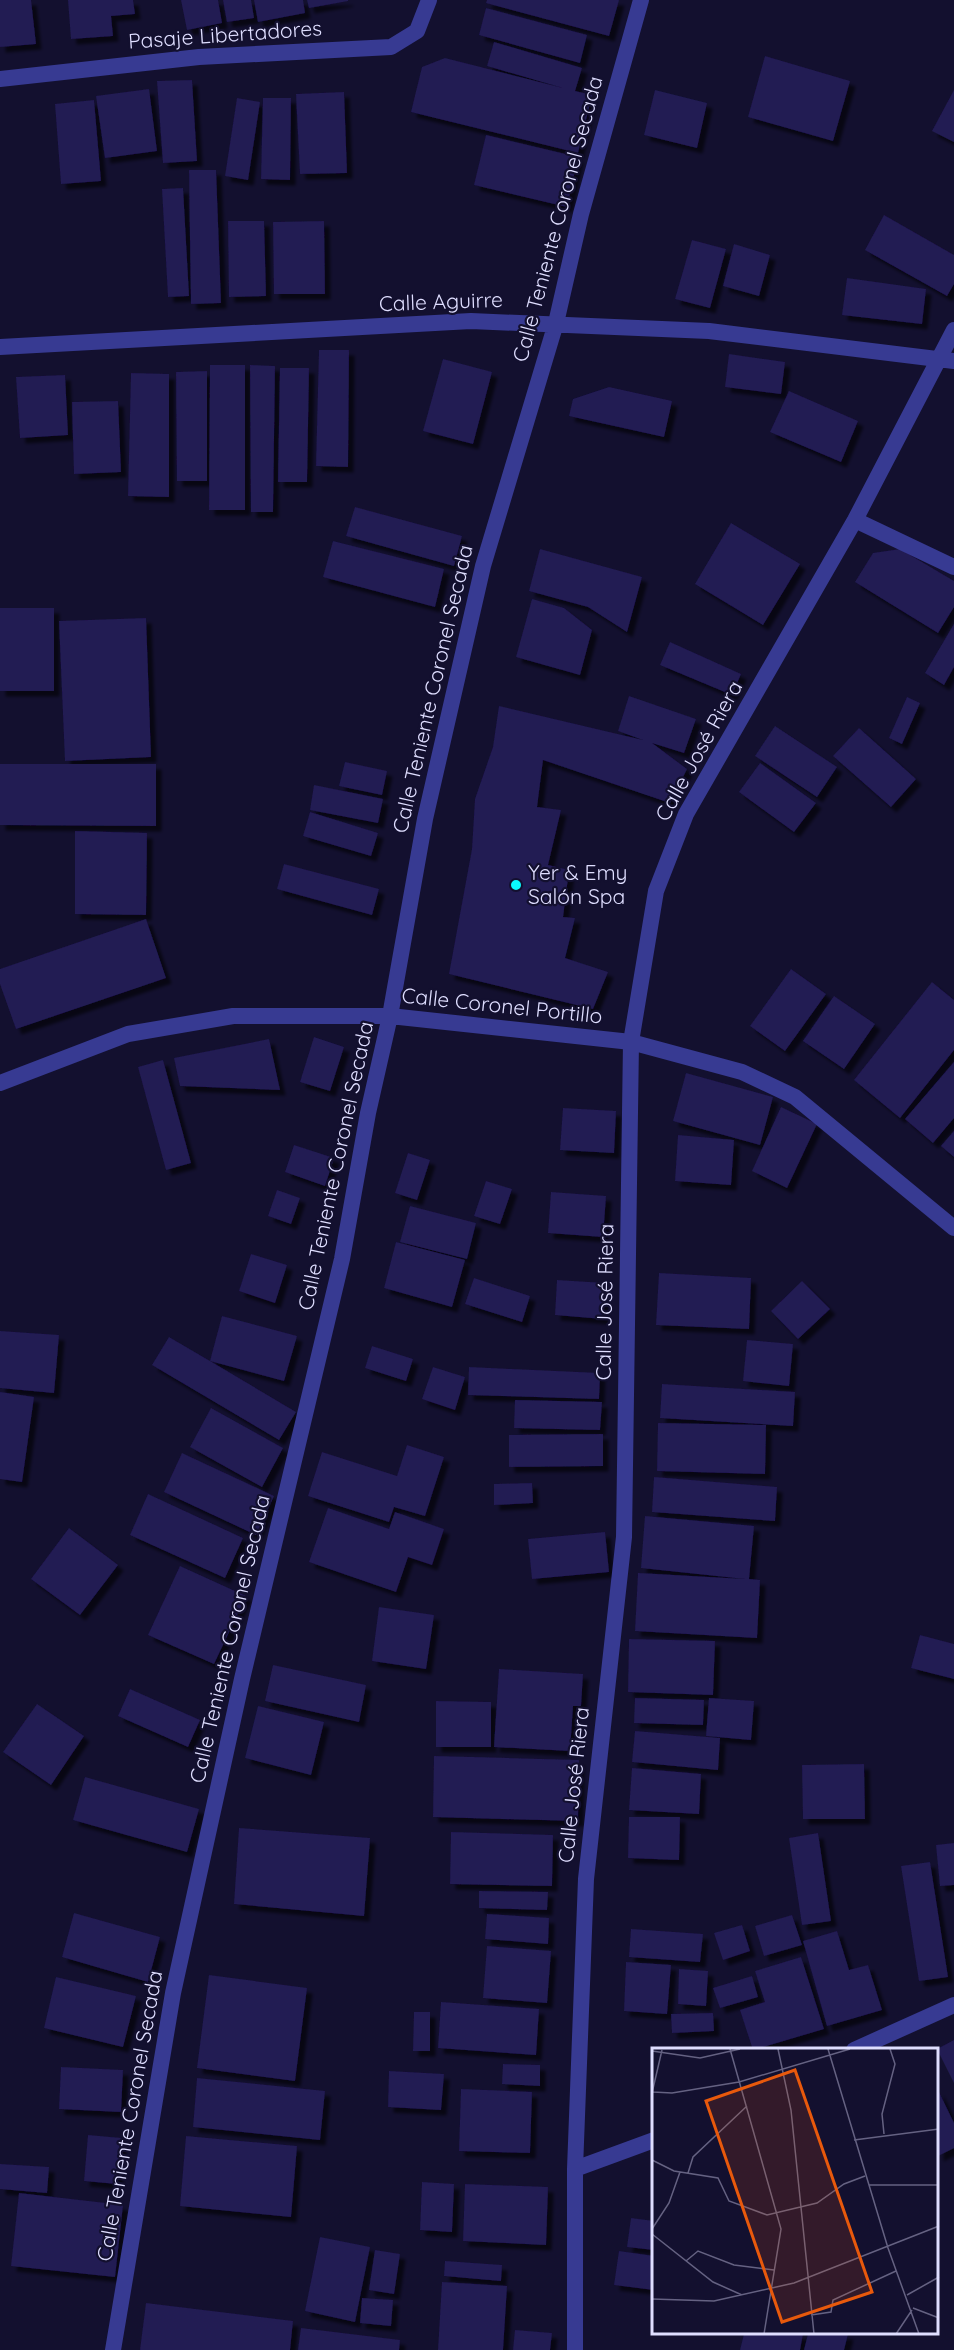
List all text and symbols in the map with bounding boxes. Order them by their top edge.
street label: Pasaje Libertadores [127,14,323,54]
street label: Calle Teniente Coronel Secada [506,73,608,364]
street label: Calle Aguirre [379,286,503,316]
street label: Calle Teniente Coronel Secada [386,542,478,835]
street label: Calle José Riera [649,676,747,825]
place label: Yer & Emy Salón Spa [528,859,627,909]
marker: Yer & Emy Salón Spa [509,878,523,892]
street label: Calle Coronel Portillo [401,982,604,1028]
street label: Calle Teniente Coronel Secada [292,1019,378,1313]
street label: Calle José Riera [590,1223,618,1381]
street label: Calle Teniente Coronel Secada [183,1492,275,1785]
street label: Calle José Riera [552,1706,594,1864]
street label: Calle Teniente Coronel Secada [91,1968,167,2263]
inset map [652,2048,939,2335]

